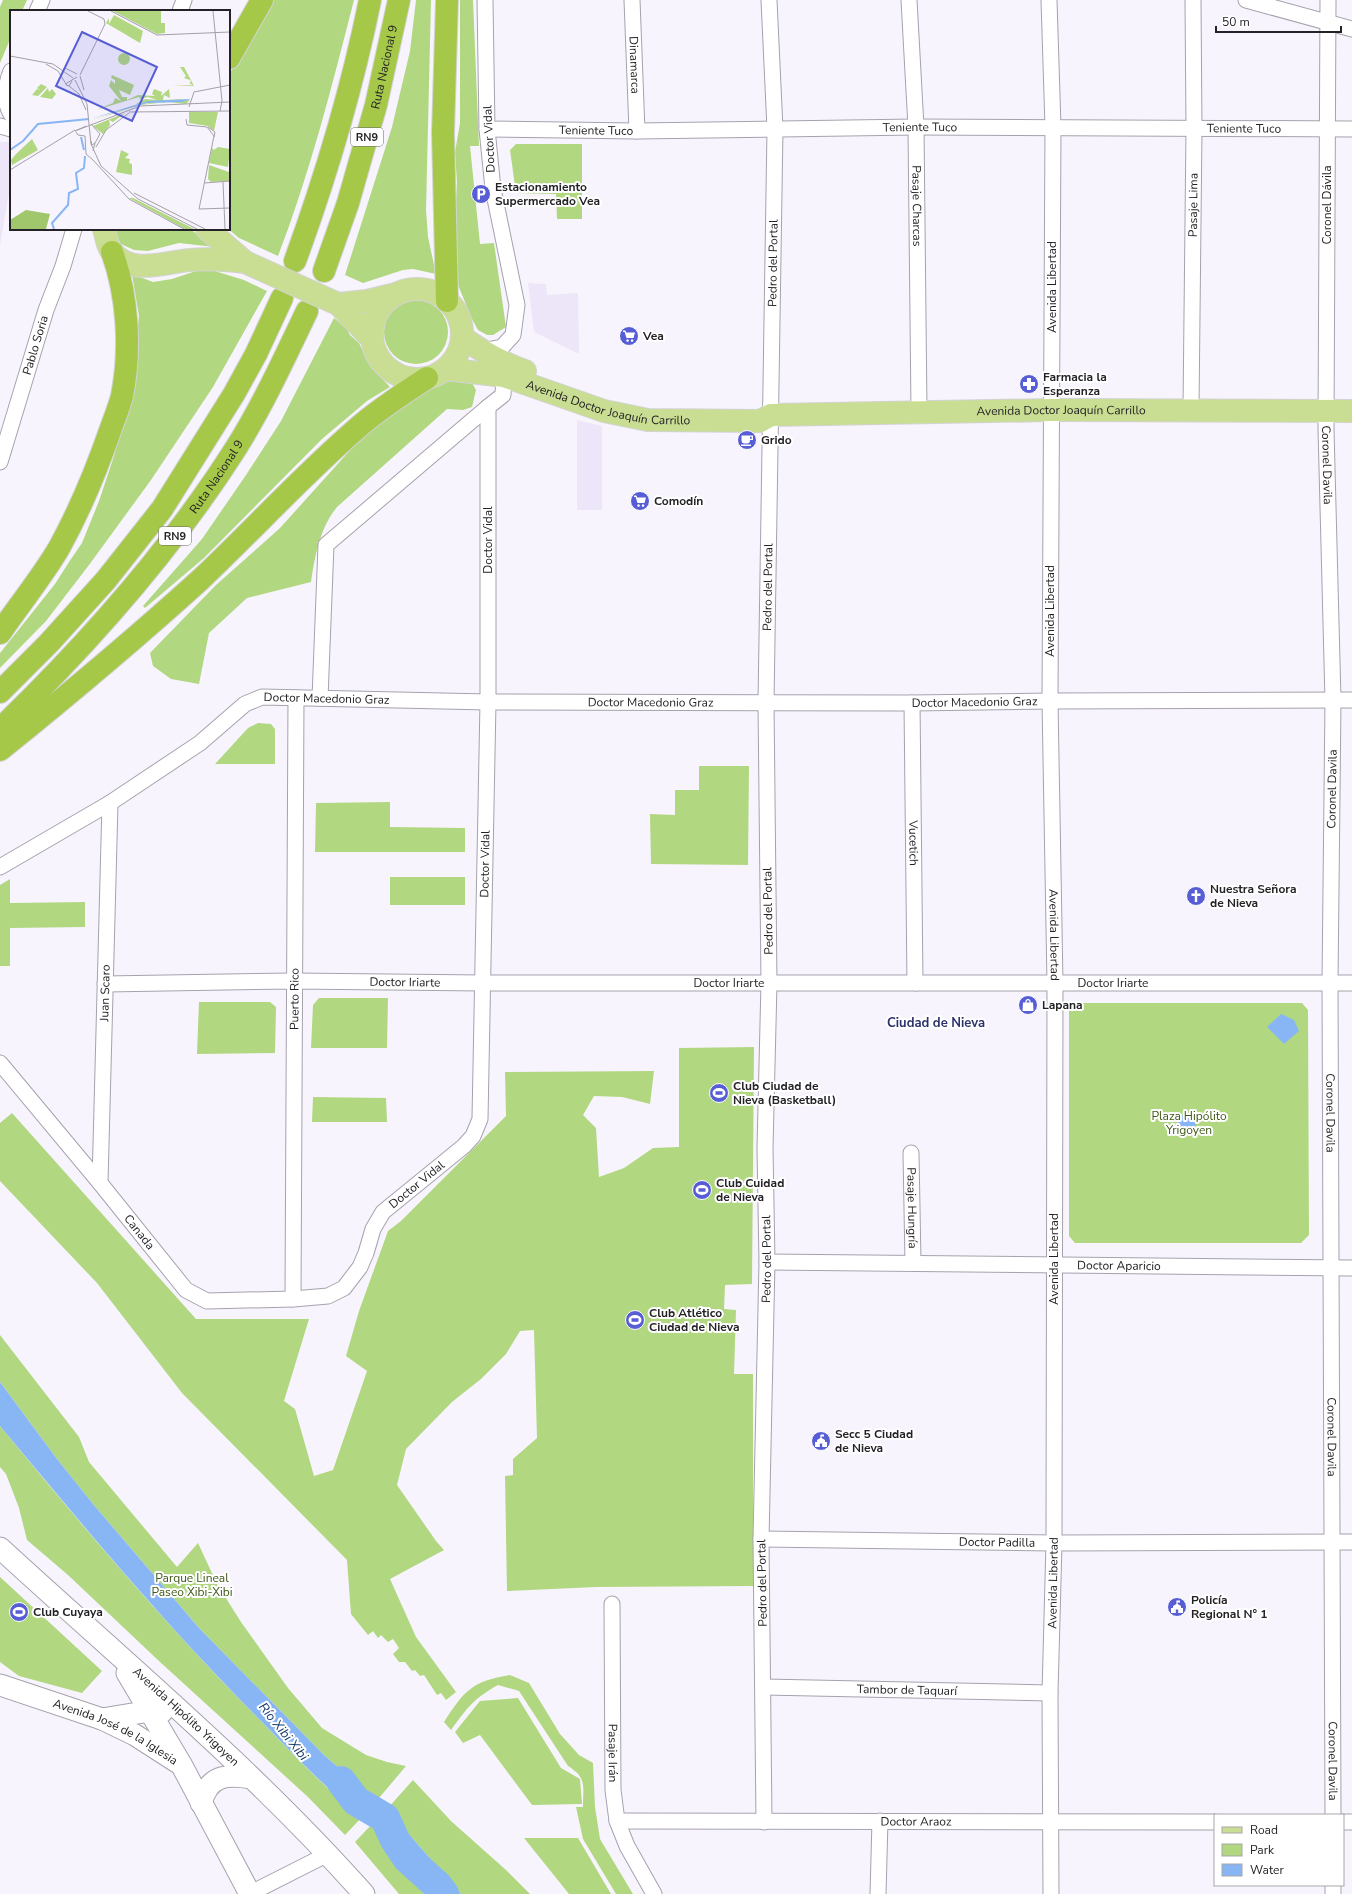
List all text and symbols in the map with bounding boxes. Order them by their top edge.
scale bar [1216,8,1341,34]
inset map [10,10,230,230]
text: 50 m [1222,14,1250,30]
street label: Ruta Nacional 9 [367,23,401,111]
street label: Dinamarca [625,36,644,94]
street label: Doctor Vidal [479,105,499,173]
street label: Teniente Tuco [883,119,958,135]
street label: Teniente Tuco [1207,120,1281,137]
street label: Teniente Tuco [559,122,634,139]
road number: RN9 [351,128,383,146]
street label: Pasaje Charcas [908,165,925,247]
street label: Coronel Dávila [1319,165,1335,245]
street label: Pasaje Lima [1185,173,1202,237]
place label: Estacionamiento Supermercado Vea [495,179,600,209]
parking icon: Estacionamiento Supermercado Vea [470,183,492,205]
street label: Pedro del Portal [764,219,782,307]
street label: Avenida Libertad [1044,241,1060,333]
street label: Pablo Soria [19,313,52,377]
supermarket icon: Vea [618,325,640,347]
place label: Vea [642,328,664,344]
place label: Farmacia la Esperanza [1043,369,1107,399]
pharmacy icon: Farmacia la Esperanza [1018,373,1040,395]
street label: Avenida Doctor Joaquín Carrillo [524,376,691,428]
street label: Avenida Doctor Joaquín Carrillo [976,402,1146,419]
street label: Coronel Davila [1318,425,1336,505]
cafe icon: Grido [736,429,758,451]
place label: Grido [761,432,792,448]
street label: Ruta Nacional 9 [186,437,247,517]
supermarket icon: Comodín [629,490,651,512]
place label: Comodín [654,493,703,509]
street label: Doctor Vidal [480,506,496,574]
road number: RN9 [159,527,191,545]
street label: Pedro del Portal [759,543,777,631]
street label: Avenida Libertad [1042,565,1058,657]
street label: Doctor Macedonio Graz [264,689,390,708]
street label: Doctor Macedonio Graz [912,693,1038,711]
street label: Doctor Macedonio Graz [588,694,714,711]
street label: Coronel Davila [1323,749,1341,829]
street label: Vucetich [905,819,922,866]
street label: Doctor Vidal [476,830,494,898]
street label: Pedro del Portal [759,867,777,955]
place label: Nuestra Señora de Nieva [1210,881,1297,911]
church icon: Nuestra Señora de Nieva [1185,885,1207,907]
street label: Avenida Libertad [1045,889,1063,981]
street label: Juan Scaro [96,964,114,1023]
street label: Puerto Rico [286,968,303,1030]
street label: Doctor Iriarte [369,974,441,991]
street label: Doctor Iriarte [693,975,765,991]
street label: Doctor Iriarte [1077,975,1149,991]
shop icon: Lapana [1017,994,1039,1016]
place label: Lapana [1042,997,1083,1013]
district label: Ciudad de Nieva [887,1014,985,1032]
street label: Coronel Davila [1322,1073,1339,1153]
place label: Club Ciudad de Nieva (Basketball) [733,1078,836,1108]
sports icon: Club Ciudad de Nieva (Basketball) [708,1082,730,1104]
park label: Plaza Hipólito Yrigoyen [1151,1108,1227,1138]
street label: Doctor Vidal [385,1157,448,1212]
street label: Pasaje Hungría [903,1167,921,1249]
place label: Club Cuidad de Nieva [716,1175,784,1205]
sports icon: Club Cuidad de Nieva [691,1179,713,1201]
street label: Canada [120,1211,158,1253]
street label: Avenida Libertad [1046,1213,1062,1305]
street label: Pedro del Portal [758,1215,775,1303]
street label: Doctor Aparicio [1077,1257,1161,1274]
place label: Club Atlético Ciudad de Nieva [649,1305,740,1335]
sports icon: Club Atlético Ciudad de Nieva [624,1309,646,1331]
street label: Coronel Davila [1323,1397,1340,1477]
place label: Secc 5 Ciudad de Nieva [835,1426,913,1456]
public building icon: Secc 5 Ciudad de Nieva [810,1430,832,1452]
street label: Doctor Padilla [959,1534,1035,1551]
street label: Avenida Libertad [1044,1537,1062,1629]
street label: Pedro del Portal [753,1539,771,1627]
park label: Parque Lineal Paseo Xibi-Xibi [151,1570,233,1600]
place label: Policía Regional N° 1 [1191,1592,1267,1622]
public building icon: Policía Regional N° 1 [1166,1596,1188,1618]
sports icon: Club Cuyaya [8,1601,30,1623]
place label: Club Cuyaya [33,1604,103,1620]
street label: Avenida Hipólito Yrigoyen [129,1664,243,1770]
street label: Tambor de Taquarí [857,1681,959,1699]
street label: Avenida José de la Iglesia [51,1695,181,1768]
water label: Río Xibi Xibi [254,1699,313,1765]
street label: Coronel Davila [1325,1721,1341,1801]
street label: Pasaje Irán [605,1724,621,1782]
street label: Doctor Araoz [881,1813,952,1830]
legend [1214,1814,1344,1886]
text: Road [1250,1822,1278,1838]
text: Park [1250,1842,1275,1858]
text: Water [1250,1862,1284,1878]

